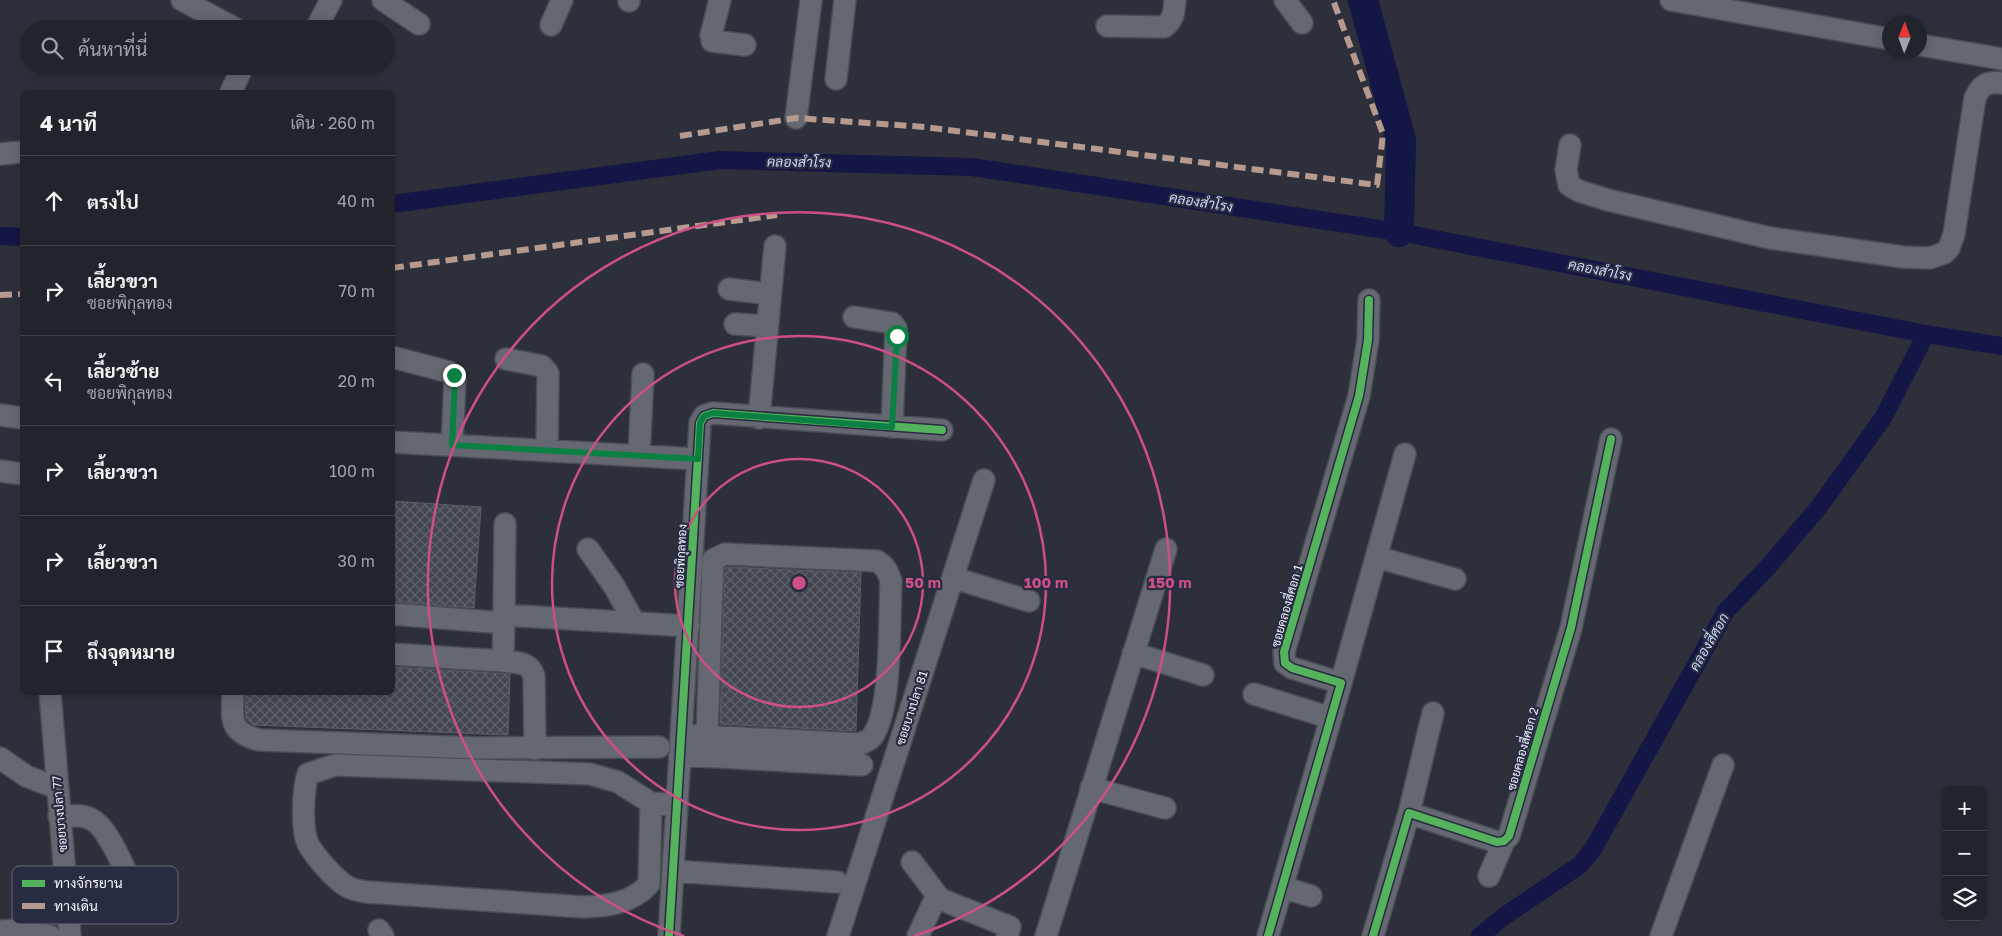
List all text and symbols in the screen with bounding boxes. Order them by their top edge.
north arrow [1882,15,1927,60]
search box [20,20,395,75]
icon: search [38,34,66,62]
text: ค้นหาที่นี่ [78,37,147,60]
text: 4 นาที [40,110,97,136]
text: เดิน · 260 m [291,113,375,133]
water label: คลองสำโรง [767,152,831,171]
icon: ahead [40,187,68,215]
water label: คลองสำโรง [1168,188,1234,215]
text: ตรงไป [87,190,139,213]
text: 40 m [337,191,375,211]
water label: คลองสำโรง [1567,255,1633,284]
text: เลี้ยวขวา [87,269,158,292]
icon: right [40,277,68,305]
text: 70 m [338,281,375,301]
text: ซอยพิกุลทอง [87,293,173,313]
route start [886,325,909,348]
text: เลี้ยวซ้าย [87,359,159,382]
route end [443,364,466,387]
icon: left [40,367,68,395]
text: 20 m [338,371,375,391]
text: ซอยพิกุลทอง [87,383,173,403]
icon: right [40,457,68,485]
text: เลี้ยวขวา [87,460,158,483]
text: 100 m [329,461,375,481]
street label: ซอยพิกุลทอง [671,524,692,589]
icon: right [40,547,68,575]
text: เลี้ยวขวา [87,550,158,573]
text: 30 m [338,551,375,571]
street label: ซอยคลองสี่ศอก 1 [1265,562,1305,649]
text: 50 m [905,573,941,591]
text: 100 m [1024,573,1068,591]
text: 150 m [1148,573,1192,591]
centre of rings [790,574,808,592]
water label: คลองสี่ศอก [1683,608,1732,674]
icon: arrive [40,637,68,665]
text: ถึงจุดหมาย [87,640,175,663]
street label: ซอยบางปลา 81 [892,669,931,747]
street label: ซอยคลองสี่ศอก 2 [1501,705,1542,792]
street label: ซอยบางปลา 77 [49,775,70,853]
map controls [1942,786,1987,921]
button: + [1942,786,1987,831]
button: − [1942,831,1987,876]
legend [12,866,178,924]
text: ทางจักรยาน [54,874,123,891]
button: layers [1942,876,1987,921]
text: ทางเดิน [54,897,98,914]

